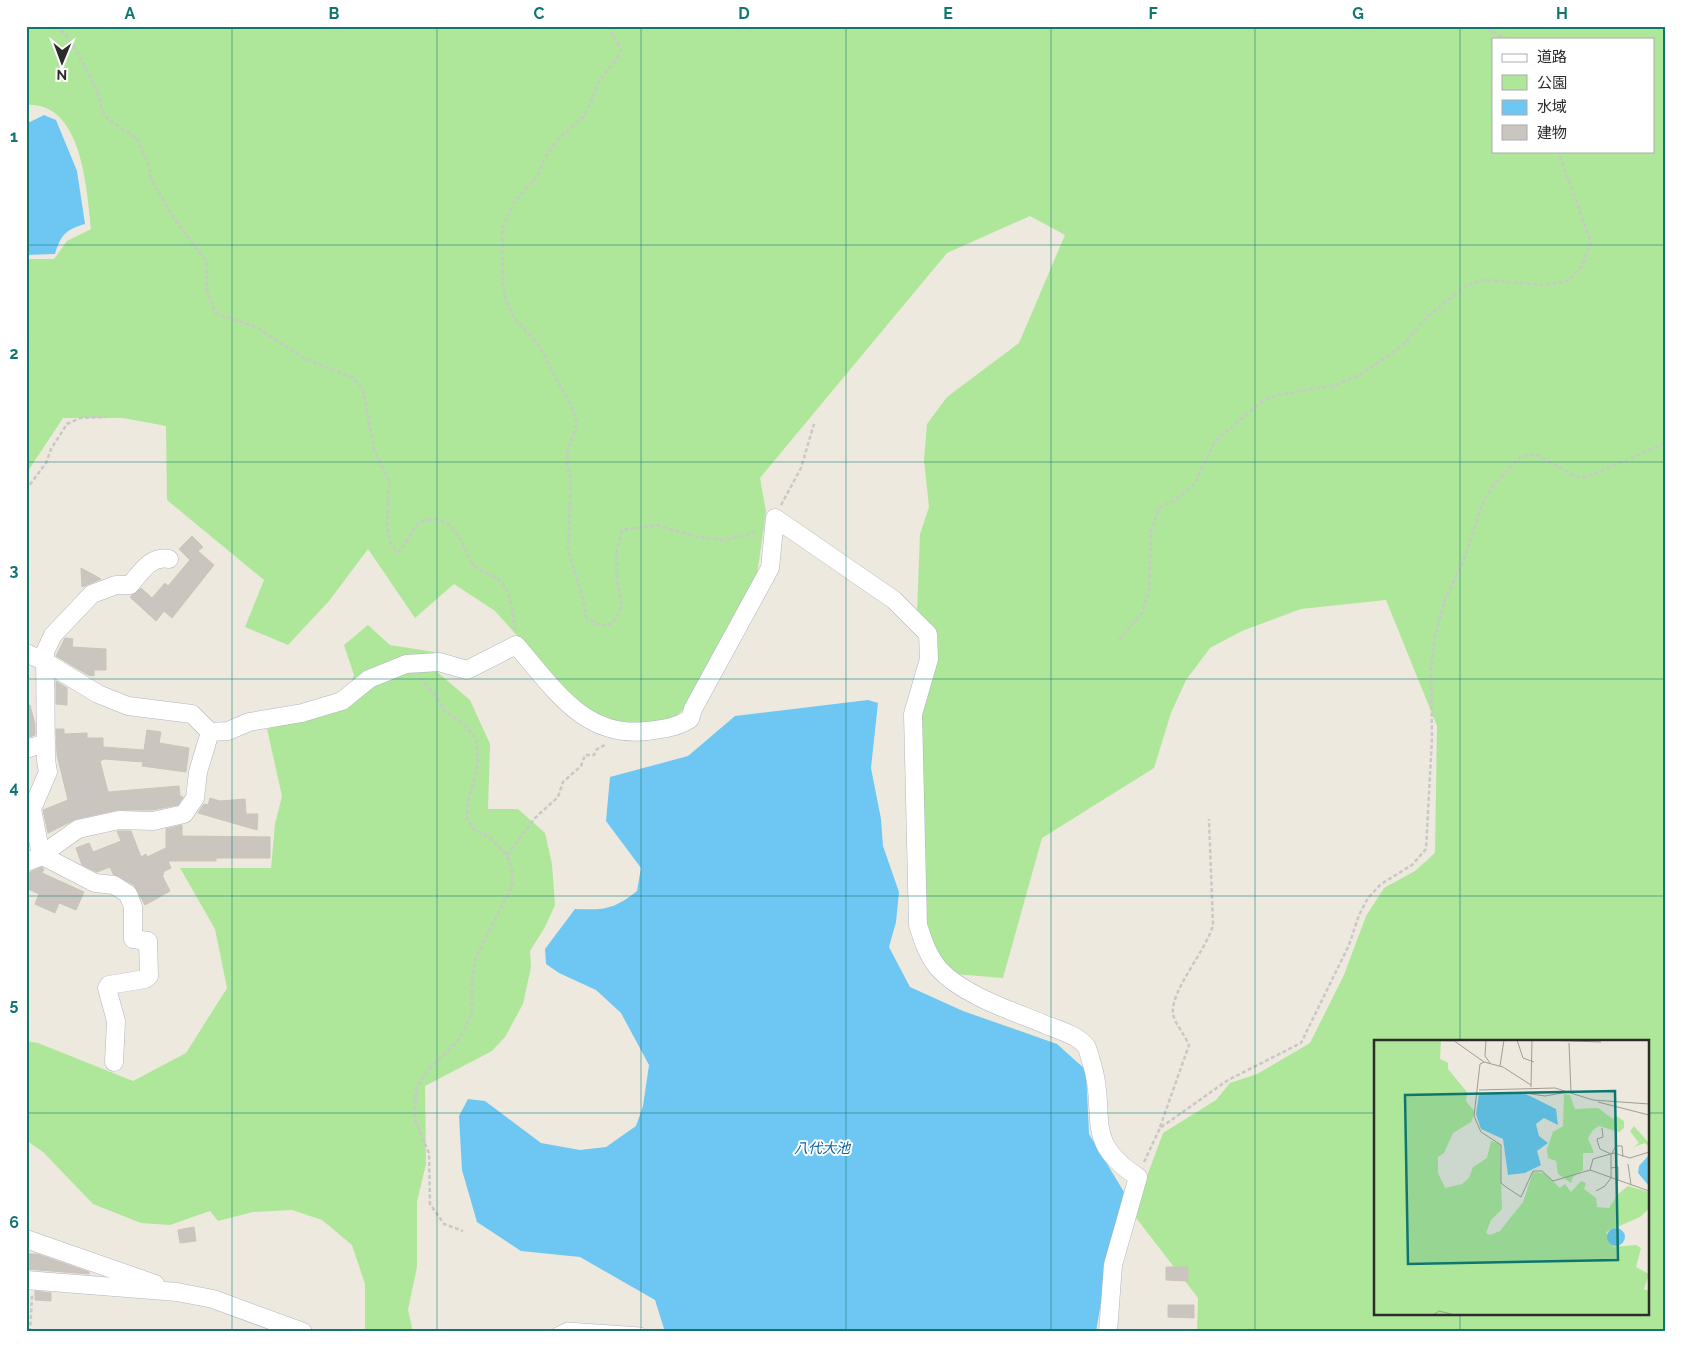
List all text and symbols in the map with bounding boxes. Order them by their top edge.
text: A [125,4,136,23]
text: B [329,4,340,23]
text: C [534,4,545,23]
text: D [738,4,750,23]
text: E [943,4,953,23]
text: F [1148,4,1158,23]
text: G [1352,4,1364,23]
text: H [1556,4,1568,23]
north arrow [38,38,88,88]
legend [1492,38,1654,152]
text: 道路 [1537,48,1567,66]
text: N [56,67,67,83]
text: 公園 [1537,74,1567,92]
text: 水域 [1537,98,1567,116]
text: 建物 [1537,124,1567,142]
text: 1 [10,127,18,146]
text: 2 [9,344,19,363]
text: 3 [10,561,19,580]
text: 4 [9,778,19,797]
text: 5 [10,995,19,1014]
inset map [1374,1040,1650,1316]
water label: 八代大池 [794,1140,852,1156]
text: 6 [9,1213,19,1232]

